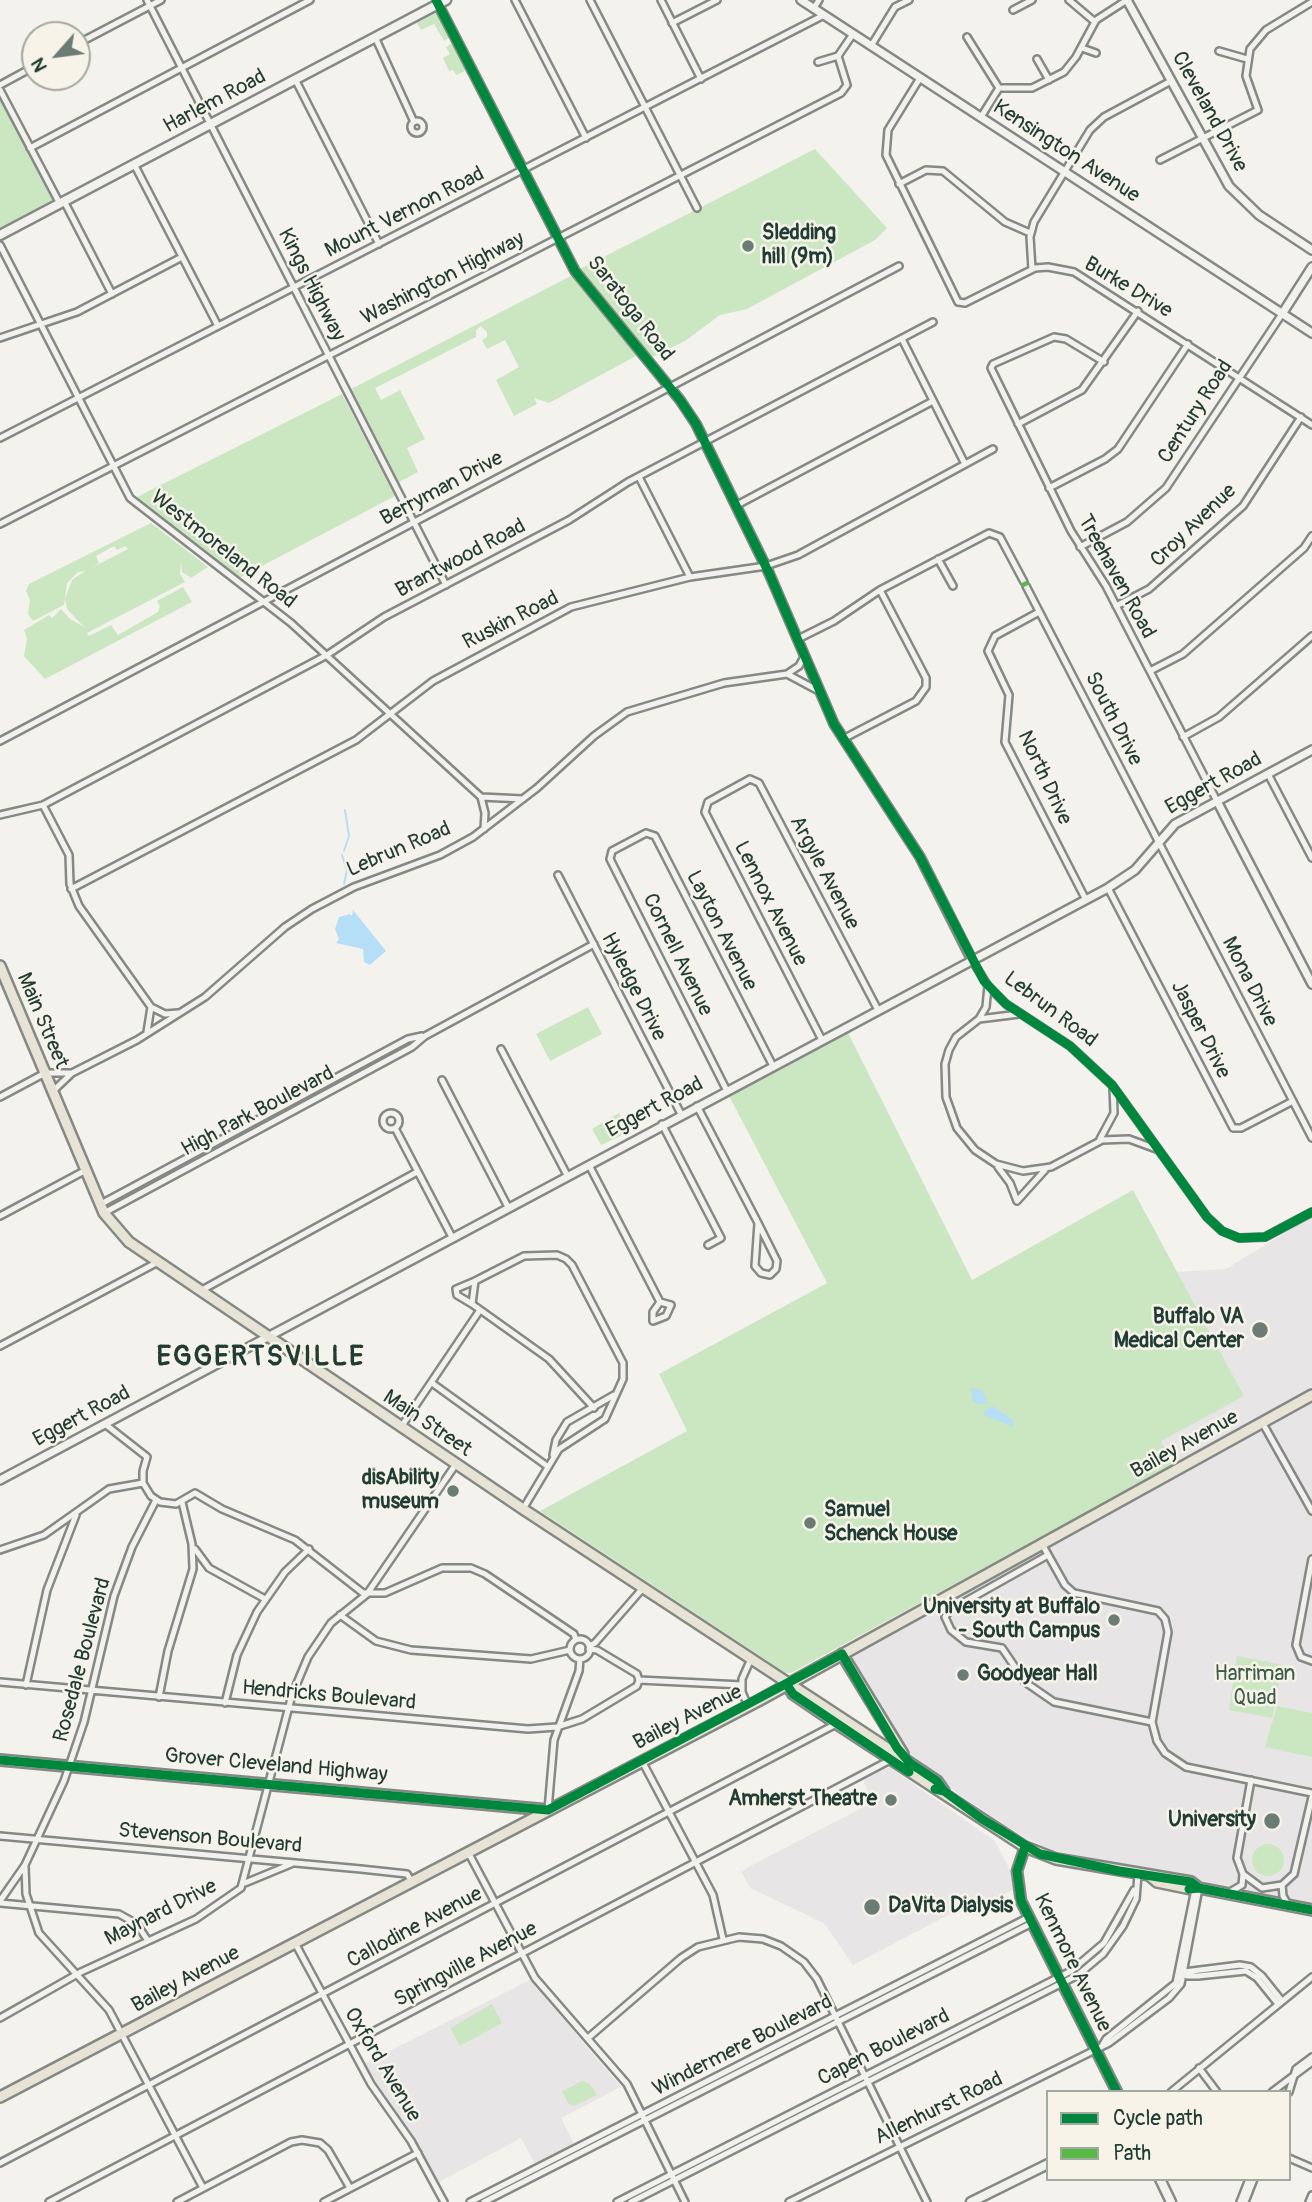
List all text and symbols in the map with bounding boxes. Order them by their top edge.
north arrow [21,21,91,91]
street label: Cleveland Drive [1166,47,1252,177]
text: N [26,54,53,76]
street label: Harlem Road [159,64,271,140]
street label: Kensington Avenue [988,95,1144,209]
street label: Mount Vernon Road [321,162,489,264]
place label: Sledding hill (9m) [762,221,836,271]
street label: Kings Highway [272,224,350,346]
street label: Washington Highway [357,227,529,331]
marker: Sledding hill (9m) [740,238,756,254]
street label: Saratoga Road [581,251,679,367]
street label: Burke Drive [1079,252,1177,324]
street label: Century Road [1153,356,1239,468]
street label: Berryman Drive [376,446,508,532]
street label: Croy Avenue [1146,479,1242,573]
street label: Westmoreland Road [145,485,301,615]
street label: Treehaven Road [1072,511,1160,643]
street label: Brantwood Road [392,514,530,604]
street label: Ruskin Road [459,586,563,656]
street label: South Drive [1079,668,1147,770]
street label: North Drive [1011,727,1077,829]
street label: Eggert Road [1161,747,1267,821]
street label: Argyle Avenue [784,812,864,934]
street label: Lebrun Road [343,817,455,883]
street label: Lennox Avenue [728,837,812,971]
street label: Layton Avenue [680,867,762,995]
street label: Cornell Avenue [637,890,717,1020]
street label: Hyledge Drive [595,929,671,1045]
street label: Mona Drive [1216,933,1282,1031]
street label: Lebrun Road [998,967,1102,1053]
street label: Main Street [11,969,73,1073]
street label: Jasper Drive [1165,977,1235,1083]
street label: High Park Boulevard [177,1061,339,1163]
street label: Eggert Road [602,1072,708,1144]
place label: Buffalo VA Medical Center [1114,1305,1244,1355]
marker: Buffalo VA Medical Center [1250,1320,1270,1340]
district label: EGGERTSVILLE [158,1341,364,1375]
street label: Eggert Road [29,1381,135,1453]
street label: Main Street [378,1385,476,1463]
street label: Bailey Avenue [1127,1405,1243,1485]
place label: disAbility museum [361,1466,439,1516]
marker: disAbility museum [445,1483,461,1499]
place label: Samuel Schenck House [824,1498,957,1548]
marker: Samuel Schenck House [802,1515,818,1531]
street label: Rosedale Boulevard [49,1575,117,1745]
place label: University at Buffalo - South Campus [923,1595,1100,1645]
marker: University at Buffalo - South Campus [1106,1612,1122,1628]
place label: Goodyear Hall [977,1662,1098,1688]
park label: Harriman Quad [1215,1662,1295,1712]
marker: Goodyear Hall [955,1667,971,1683]
street label: Hendricks Boulevard [241,1676,417,1716]
street label: Bailey Avenue [629,1680,747,1756]
street label: Grover Cleveland Highway [163,1744,389,1788]
place label: Amherst Theatre [728,1787,877,1813]
marker: Amherst Theatre [883,1792,899,1808]
place label: University [1168,1808,1256,1834]
marker: University [1262,1811,1282,1831]
street label: Stevenson Boulevard [117,1818,303,1860]
street label: Maynard Drive [101,1874,221,1952]
street label: Callodine Avenue [343,1882,487,1974]
street label: Kenmore Avenue [1028,1890,1116,2036]
place label: DaVita Dialysis [888,1894,1013,1920]
marker: DaVita Dialysis [862,1897,882,1917]
street label: Springville Avenue [390,1917,542,2013]
street label: Bailey Avenue [128,1941,244,2019]
street label: Windermere Boulevard [649,1990,837,2102]
street label: Oxford Avenue [338,2003,426,2127]
street label: Capen Boulevard [814,2004,954,2092]
street label: Allenhurst Road [871,2067,1007,2151]
legend [1046,2090,1291,2181]
text: Cycle path [1113,2105,1203,2132]
text: Path [1113,2140,1151,2167]

